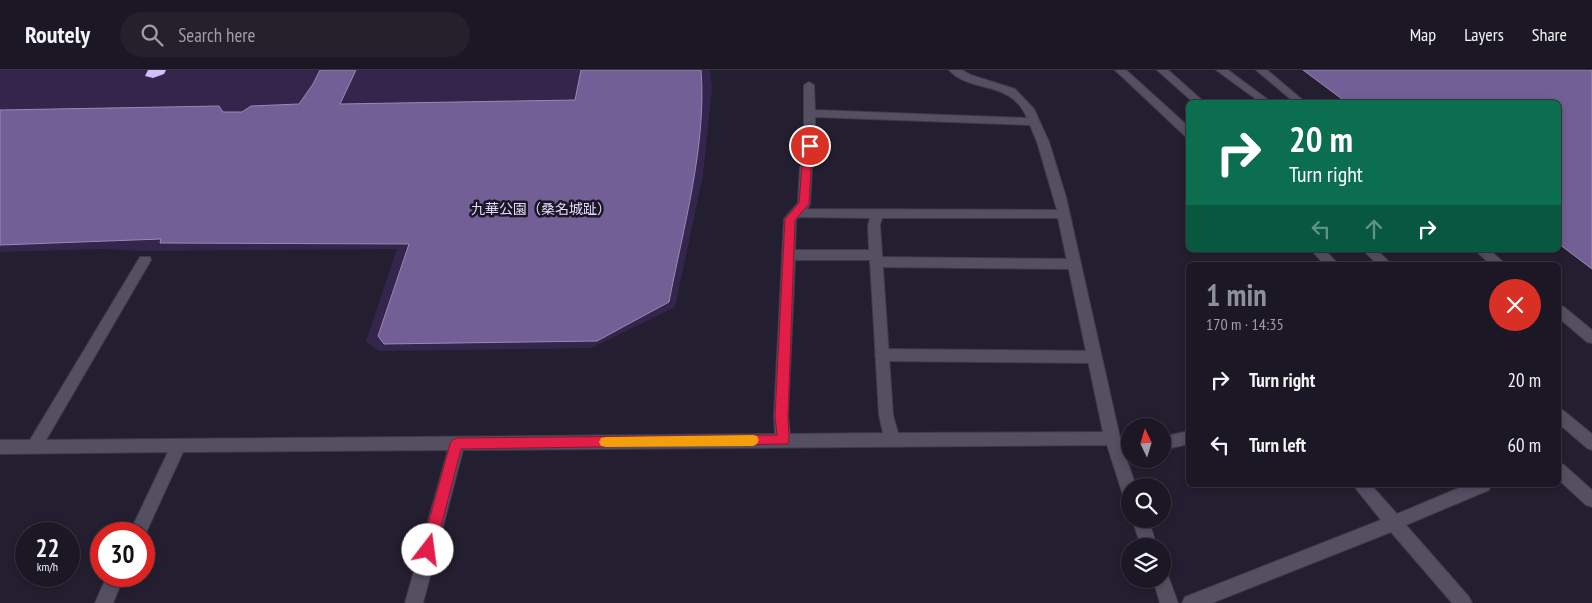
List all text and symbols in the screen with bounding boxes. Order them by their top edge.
search box [120,12,470,57]
text: Routely [25,19,90,50]
icon: search [138,21,166,49]
text: Search here [178,23,255,47]
text: Map [1410,23,1436,46]
text: Layers [1464,23,1504,46]
text: Share [1532,23,1567,46]
text: 20 m [1289,116,1353,162]
icon: right [1206,120,1271,185]
pin [789,125,831,167]
icon: arrive [796,132,824,160]
text: Turn right [1289,160,1363,188]
park label: 九華公園（桑名城趾） [471,200,611,218]
icon: left [1307,215,1335,243]
icon: ahead [1360,215,1388,243]
icon: right [1413,215,1441,243]
text: 1 min [1206,275,1267,314]
button: close [1489,279,1541,331]
text: 170 m · 14:35 [1206,314,1284,334]
icon: right [1206,366,1234,394]
text: Turn right [1249,368,1315,392]
text: 20 m [1508,368,1541,392]
north arrow [1121,418,1171,468]
map controls [1121,418,1171,588]
icon: left [1206,431,1234,459]
text: Turn left [1249,433,1306,457]
text: 60 m [1508,433,1541,457]
button: search [1121,478,1171,528]
speed limit sign: 30 [90,522,155,587]
position arrow [401,523,453,575]
text: 22 [36,532,59,564]
button: layers [1121,538,1171,588]
text: km/h [37,559,58,574]

